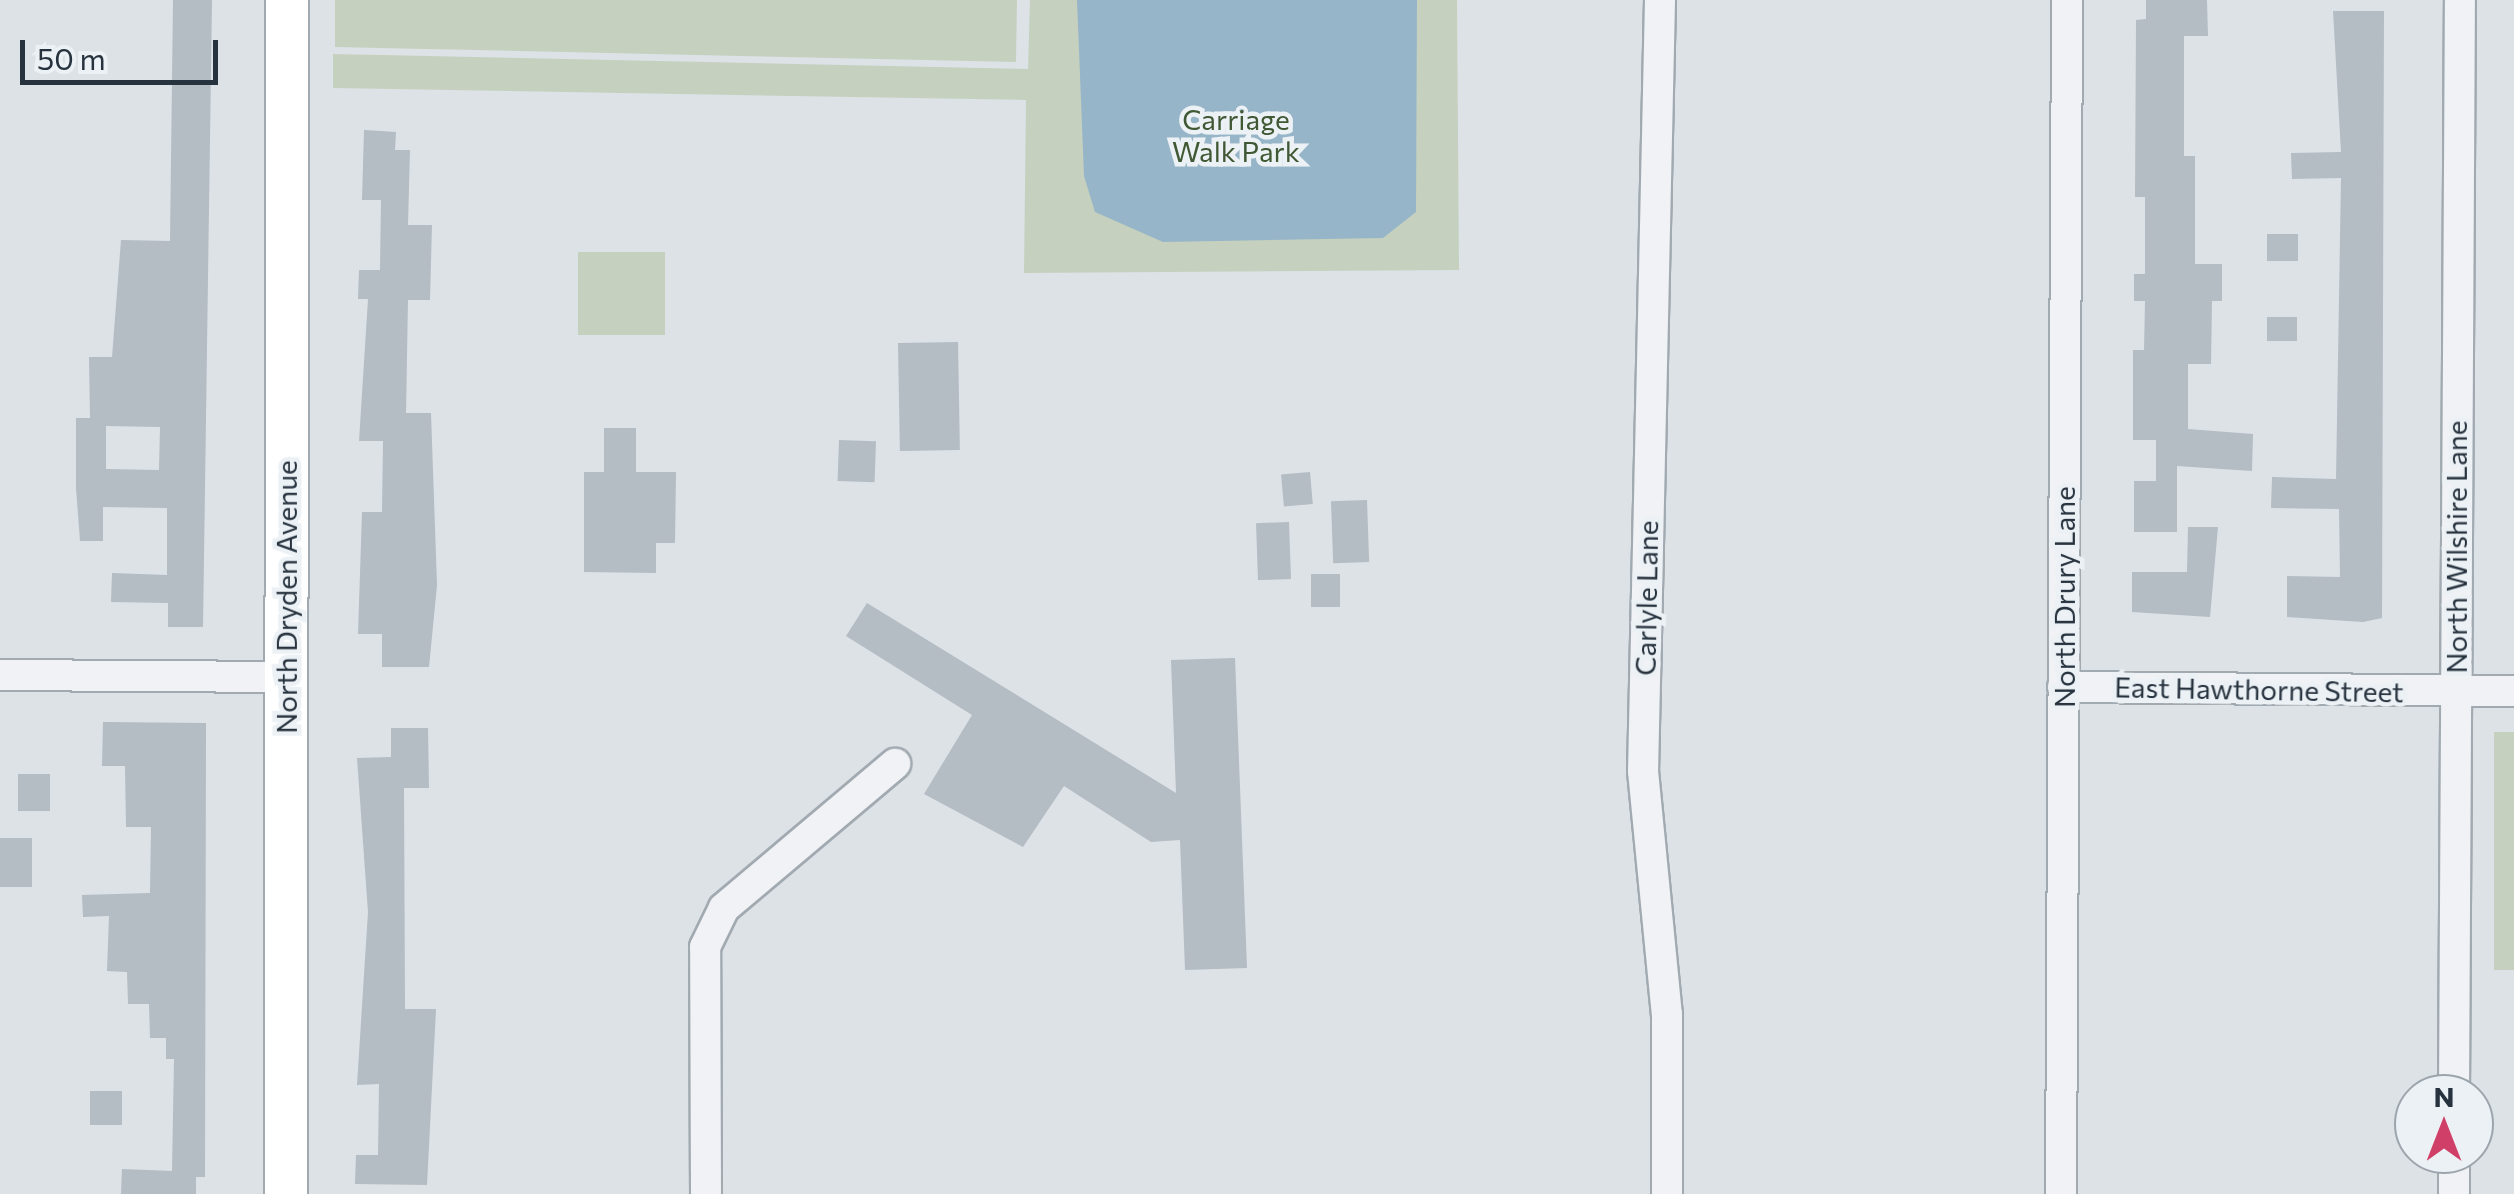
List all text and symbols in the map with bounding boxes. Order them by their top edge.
scale bar [25,20,222,82]
text: 50 m [37,39,106,76]
park label: Carriage Walk Park [1172,102,1300,168]
street label: North Wilshire Lane [2439,420,2473,674]
street label: North Dryden Avenue [269,460,303,734]
street label: North Drury Lane [2047,486,2081,708]
street label: Carlyle Lane [1628,520,1664,676]
street label: East Hawthorne Street [2114,670,2404,708]
north arrow [2394,1074,2494,1174]
text: N [2434,1079,2455,1113]

